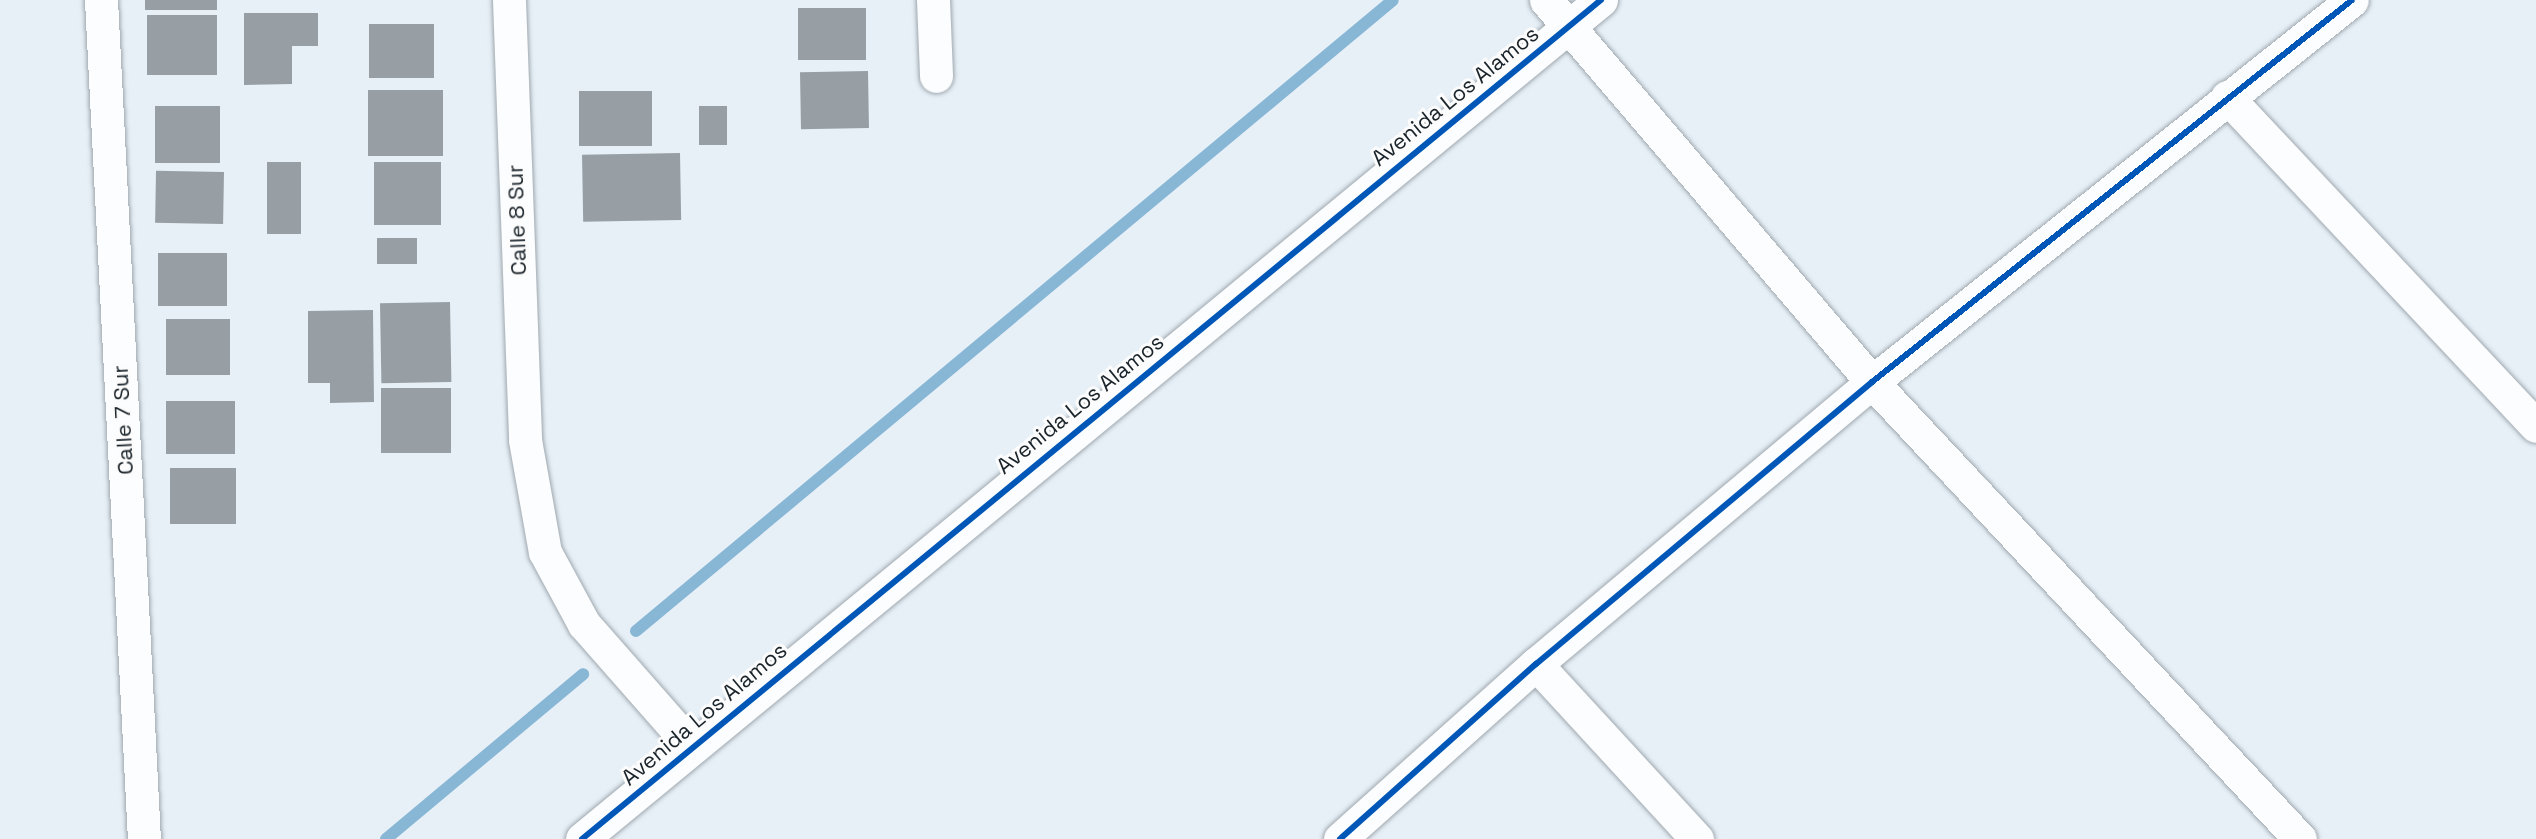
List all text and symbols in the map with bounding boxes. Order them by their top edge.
street label: Avenida Los Alamos [1366,20,1544,172]
street label: Calle 8 Sur [502,164,532,276]
street label: Avenida Los Alamos [991,328,1169,480]
street label: Calle 7 Sur [107,365,139,475]
street label: Avenida Los Alamos [616,637,792,791]

